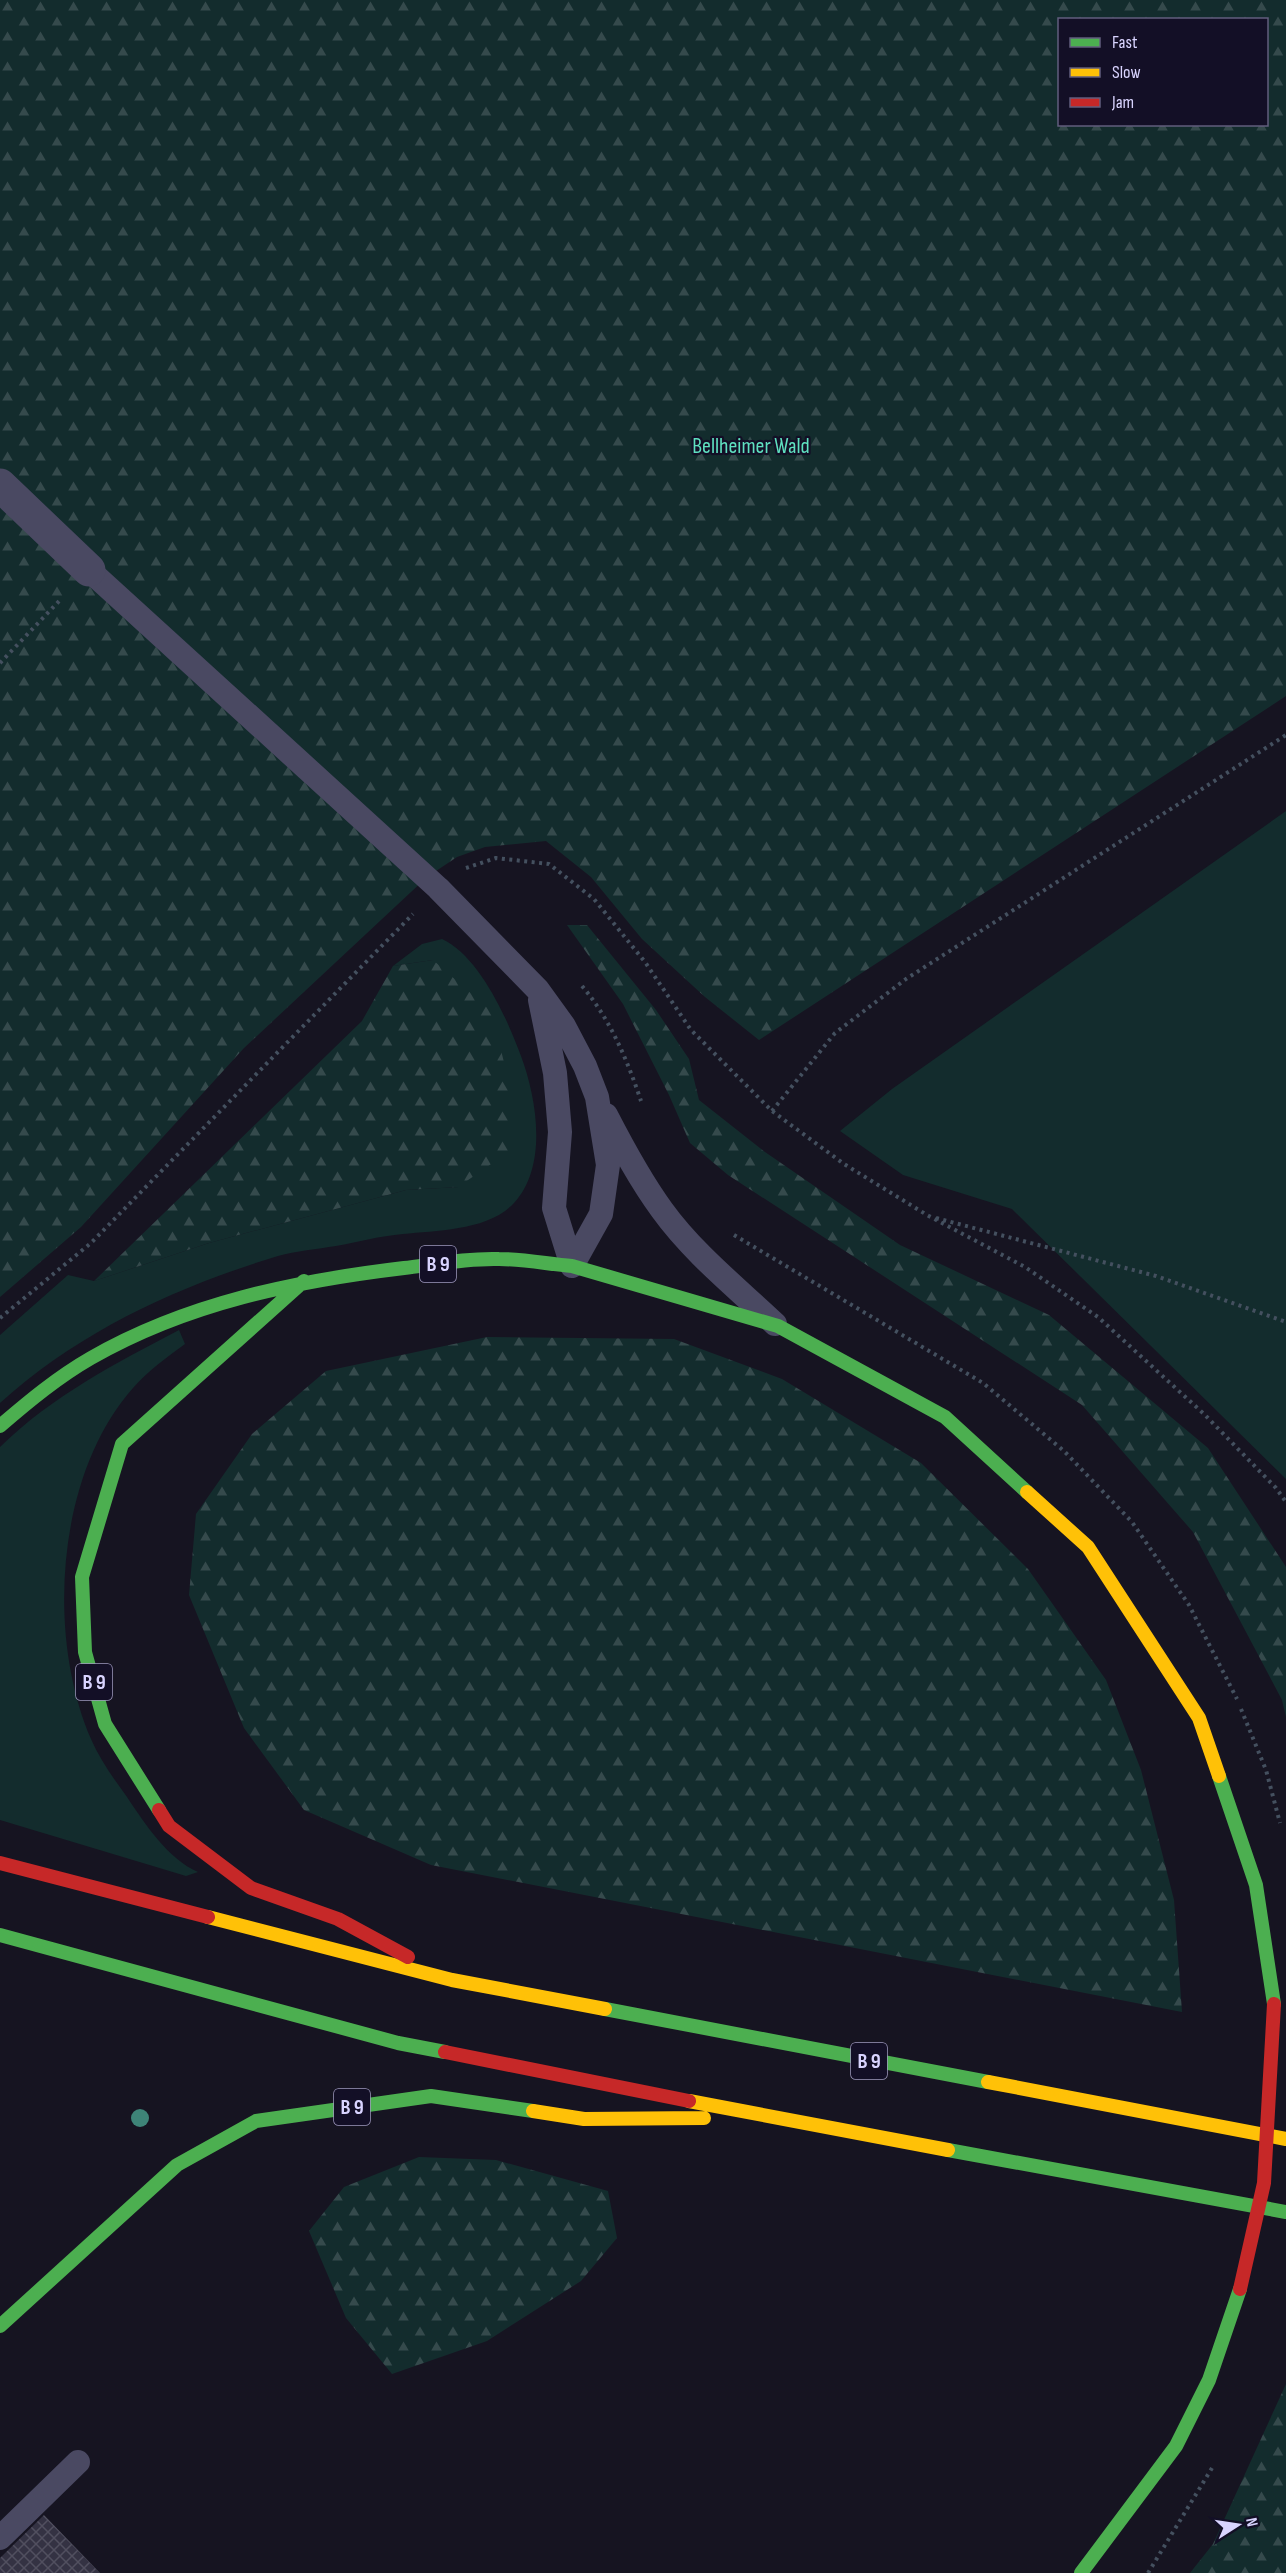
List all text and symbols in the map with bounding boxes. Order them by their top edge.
legend [1058,18,1268,126]
text: Fast [1112,32,1138,53]
text: Slow [1112,62,1141,83]
text: Jam [1111,92,1134,113]
park label: Bellheimer Wald [692,433,810,460]
road number: B 9 [420,1246,456,1282]
road number: B 9 [76,1664,112,1700]
road number: B 9 [851,2043,887,2079]
road number: B 9 [334,2089,370,2125]
north arrow [1208,2495,1268,2555]
text: N [1241,2516,1261,2528]

